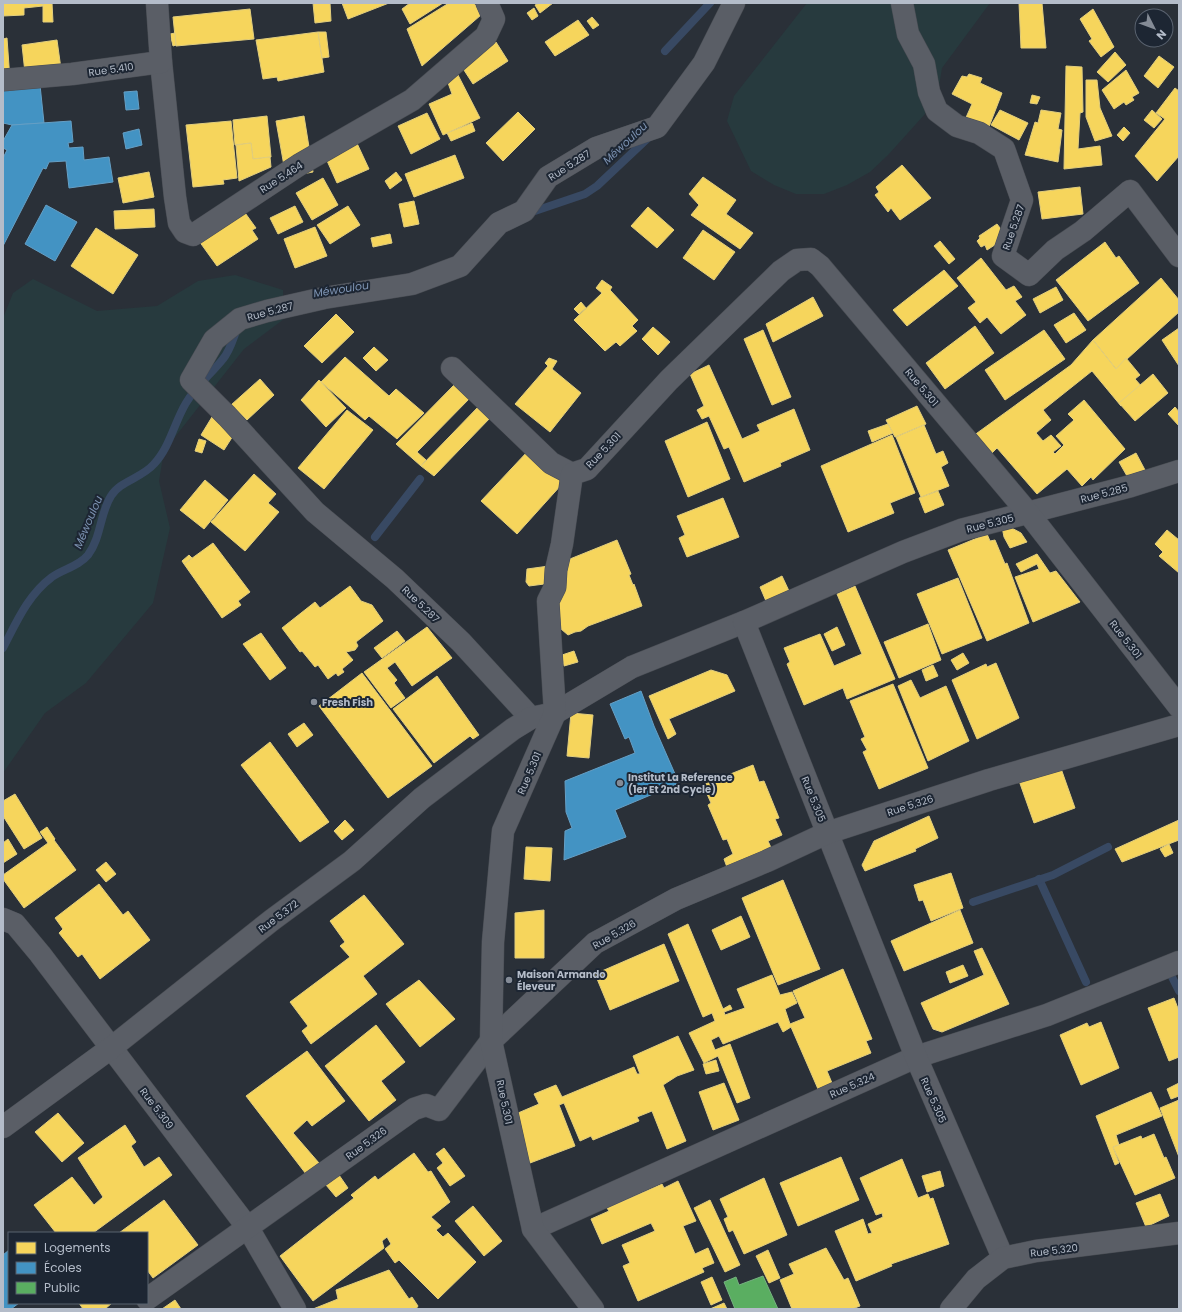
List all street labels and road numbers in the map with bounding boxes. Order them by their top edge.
street label: Rue 5.410 [87,59,135,80]
street label: Rue 5.287 [545,146,594,185]
street label: Rue 5.464 [257,158,306,197]
street label: Rue 5.287 [999,202,1028,252]
street label: Rue 5.287 [245,298,295,325]
street label: Rue 5.301 [901,365,942,409]
street label: Rue 5.301 [582,429,624,472]
street label: Rue 5.285 [1079,480,1129,507]
street label: Rue 5.305 [965,510,1015,537]
street label: Rue 5.287 [398,583,443,627]
street label: Rue 5.301 [1106,617,1145,662]
street label: Rue 5.301 [514,750,545,797]
street label: Rue 5.305 [798,774,830,824]
street label: Rue 5.326 [885,791,935,820]
street label: Rue 5.372 [255,896,302,936]
street label: Rue 5.326 [590,916,639,953]
street label: Rue 5.324 [827,1069,877,1102]
street label: Rue 5.305 [917,1075,950,1125]
street label: Rue 5.301 [492,1078,517,1126]
street label: Rue 5.309 [136,1085,177,1132]
street label: Rue 5.326 [343,1123,390,1164]
street label: Rue 5.320 [1029,1240,1079,1261]

